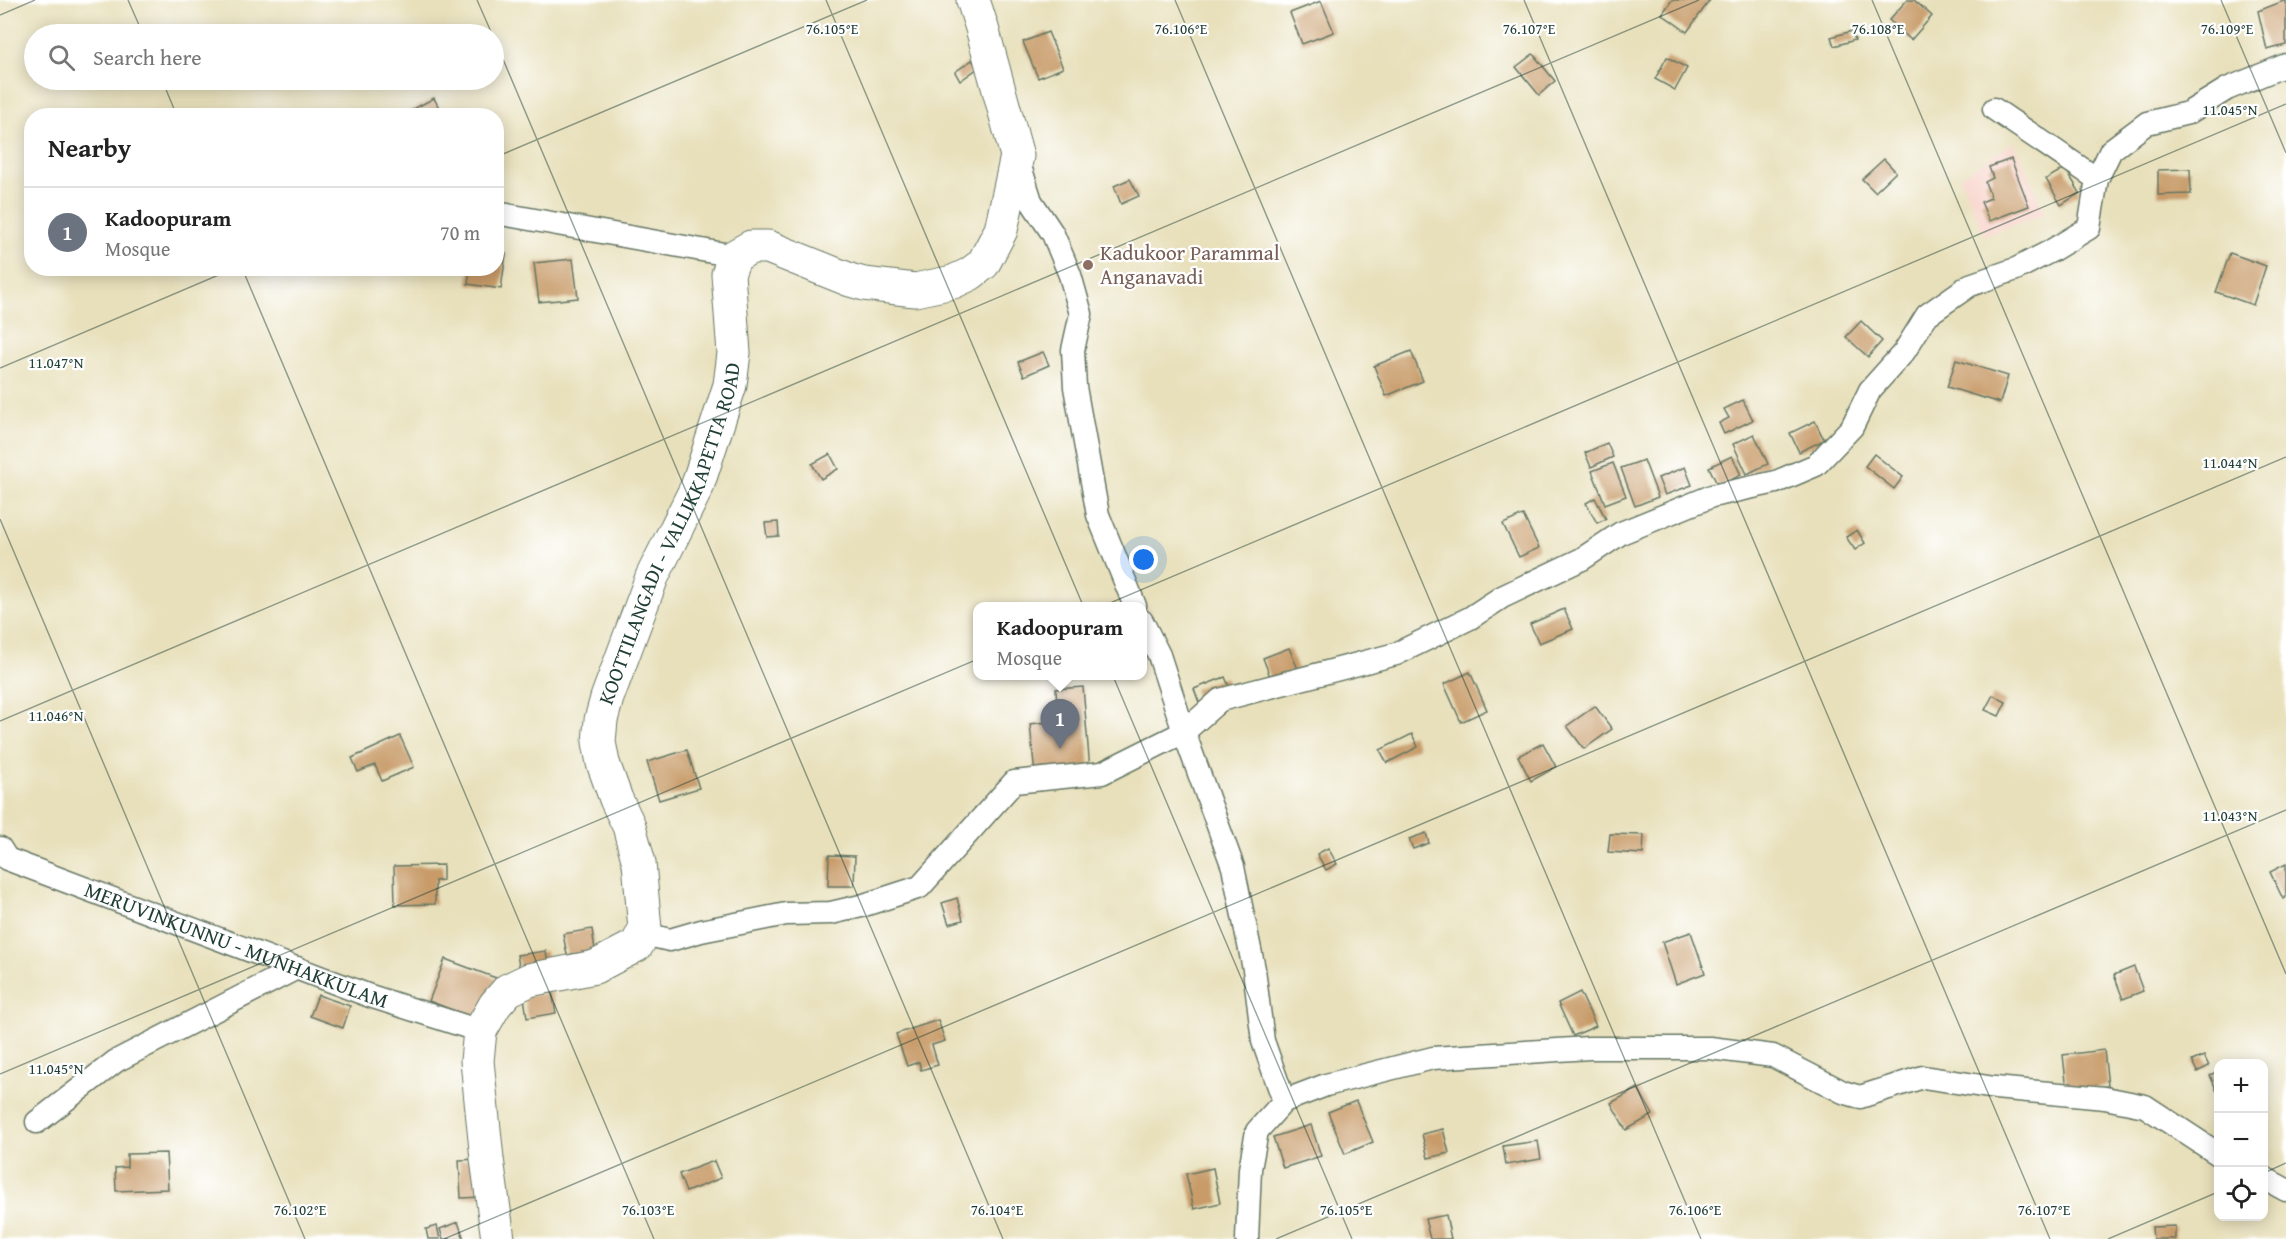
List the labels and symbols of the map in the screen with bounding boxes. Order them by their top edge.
text: 76.105°E [806,18,859,39]
text: 76.106°E [1155,18,1208,39]
text: 76.107°E [1503,18,1556,39]
text: 76.108°E [1852,18,1905,39]
text: 76.109°E [2201,18,2254,39]
text: 11.045°N [2203,99,2258,120]
place label: Kadukoor Parammal Anganavadi [1100,237,1280,292]
marker: Kadukoor Parammal Anganavadi [1081,258,1095,272]
text: 11.047°N [29,352,84,373]
street label: KOOTTILANGADI - VALLIKKAPETTA ROAD [590,361,748,709]
text: 11.044°N [2203,452,2258,473]
your location [1129,545,1158,574]
pin: 1 [1040,700,1080,749]
text: 11.046°N [29,705,84,726]
text: 11.043°N [2203,805,2258,826]
street label: MERUVINKUNNU - MUNHAKKULAM [80,874,392,1016]
text: 11.045°N [29,1058,84,1079]
text: 76.102°E [274,1199,327,1220]
text: 76.103°E [622,1199,675,1220]
text: 76.104°E [971,1199,1024,1220]
text: 76.105°E [1320,1199,1373,1220]
text: 76.106°E [1669,1199,1722,1220]
text: 76.107°E [2018,1199,2071,1220]

